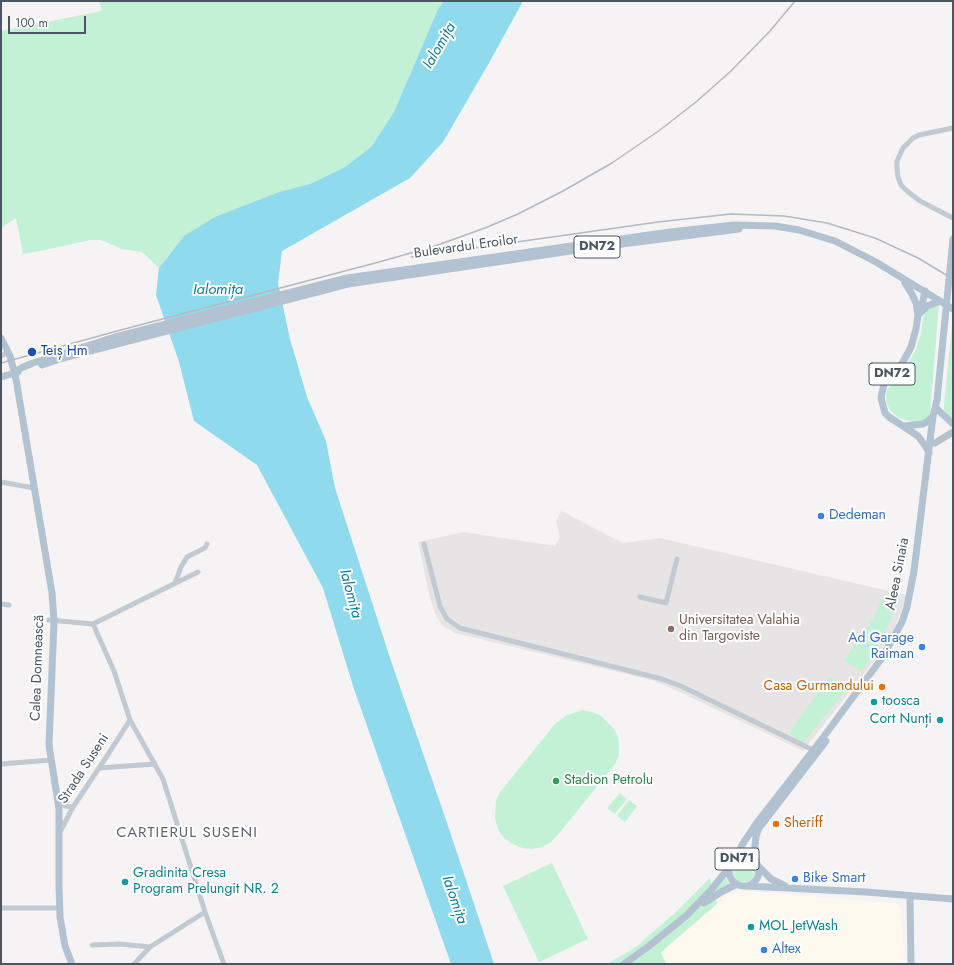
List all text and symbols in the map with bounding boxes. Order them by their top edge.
scale bar [10,8,88,34]
text: 100 m [15,14,48,32]
water label: Ialomița [420,20,460,72]
street label: Bulevardul Eroilor [413,231,519,263]
road number: DN72 [574,236,620,258]
water label: Ialomița [193,281,243,299]
place label: Teiș Hm [41,344,88,360]
marker: Teiș Hm [26,346,38,358]
road number: DN72 [869,363,915,385]
place label: Dedeman [829,508,886,524]
marker: Dedeman [816,511,826,521]
street label: Aleea Sinaia [883,536,913,612]
water label: Ialomița [335,567,365,621]
place label: Universitatea Valahia din Targoviste [679,613,800,646]
street label: Calea Domnească [28,615,48,721]
marker: Universitatea Valahia din Targoviste [666,624,676,634]
place label: Ad Garage Raiman [848,631,914,664]
marker: Ad Garage Raiman [917,642,927,652]
place label: Casa Gurmandului [764,679,874,695]
marker: Casa Gurmandului [877,682,887,692]
place label: toosca [882,694,920,710]
marker: toosca [869,697,879,707]
place label: Cort Nunți [870,712,932,728]
marker: Cort Nunți [935,715,945,725]
street label: Strada Suseni [55,731,113,807]
place label: Stadion Petrolu [564,773,653,789]
marker: Stadion Petrolu [551,776,561,786]
place label: Sheriff [784,816,823,832]
marker: Sheriff [771,819,781,829]
district label: CARTIERUL SUSENI [116,824,258,842]
road number: DN71 [715,848,759,870]
place label: Gradinita Cresa Program Prelungit NR. 2 [133,866,279,898]
place label: Bike Smart [803,871,865,887]
water label: Ialomița [437,873,471,927]
marker: Bike Smart [790,874,800,884]
marker: Gradinita Cresa Program Prelungit NR. 2 [120,877,130,887]
place label: MOL JetWash [759,919,838,935]
marker: MOL JetWash [746,922,756,932]
place label: Altex [772,942,801,958]
marker: Altex [759,945,769,955]

